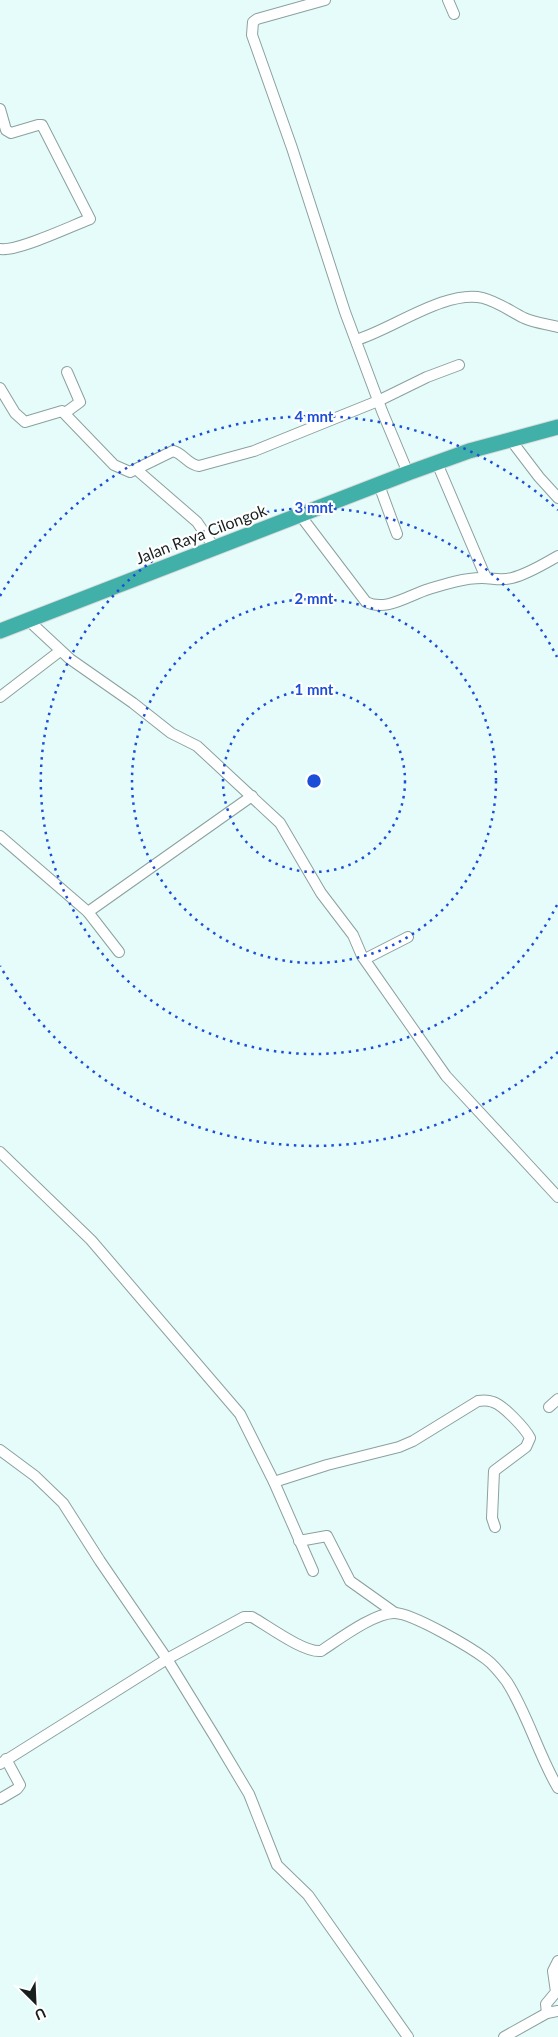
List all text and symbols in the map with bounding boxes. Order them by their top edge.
text: 4 mnt [295,407,334,425]
text: 3 mnt [295,498,334,516]
street label: Jalan Raya Cilongok [133,500,270,567]
text: 2 mnt [295,589,334,607]
text: 1 mnt [295,680,334,698]
centre of rings [305,772,323,790]
north arrow [10,1977,60,2027]
text: U [32,2004,49,2024]

